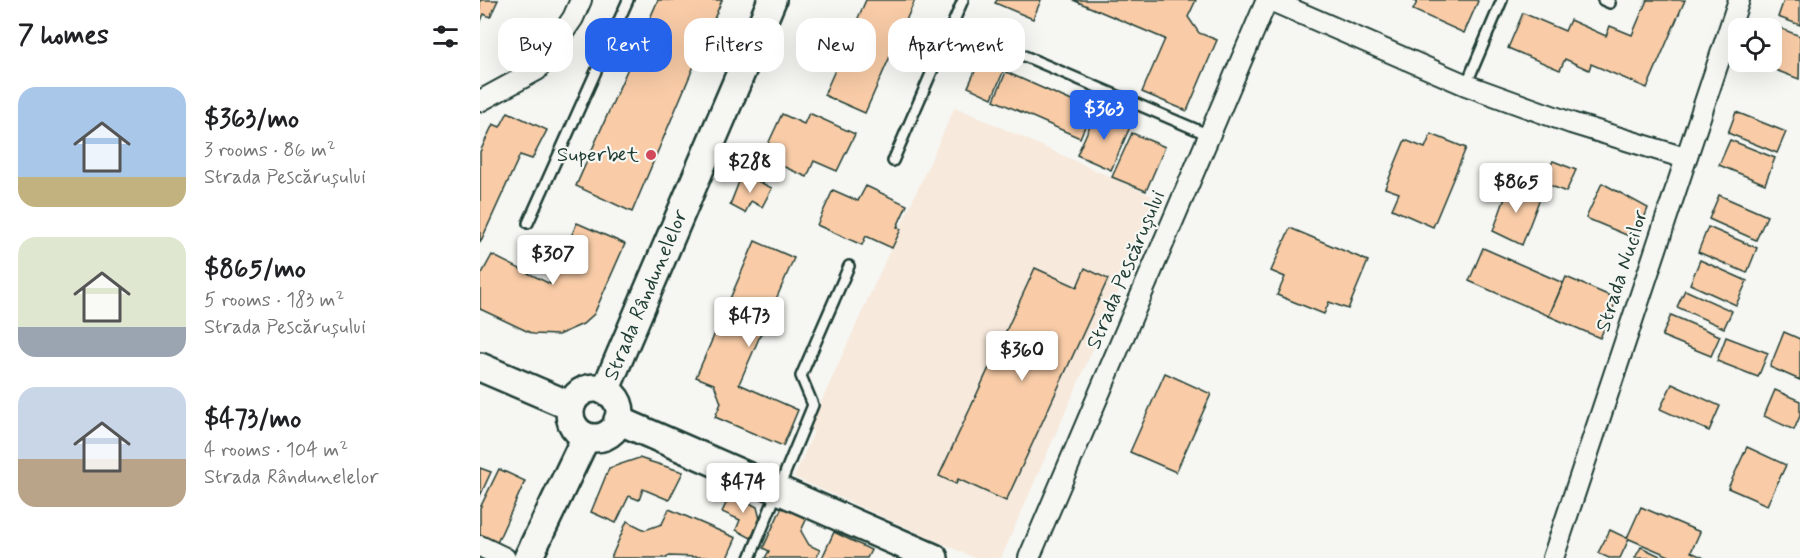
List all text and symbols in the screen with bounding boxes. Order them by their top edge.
chip: Buy [498,18,573,72]
chip: Rent [585,18,672,72]
chip: Filters [684,18,784,72]
chip: New [796,18,876,72]
chip: Apartment [888,18,1025,72]
map controls [1728,18,1782,72]
button: locate [1728,18,1782,72]
text: 7 homes [18,19,109,53]
icon: filters [429,20,462,53]
pin: $363 [1068,90,1140,141]
text: $363 [1084,96,1124,123]
text: $363/mo [204,103,299,137]
icon: home [66,111,138,183]
text: 3 rooms · 86 m² [204,137,336,164]
place label: Superbet [557,141,640,169]
pin: $288 [714,143,786,194]
marker: Superbet [644,148,658,162]
text: $288 [728,149,772,176]
pin: $865 [1480,163,1552,214]
text: Strada Pescărușului [204,164,366,191]
text: $865 [1493,169,1539,196]
street label: Strada Pescărușului [1080,186,1172,354]
street label: Strada Rândunelelor [597,205,695,385]
street label: Strada Nucilor [1589,206,1655,335]
pin: $307 [517,235,589,286]
text: $307 [531,241,575,268]
text: $865/mo [204,253,306,287]
icon: home [66,261,138,333]
text: 5 rooms · 183 m² [204,287,344,314]
pin: $473 [713,297,785,348]
text: $473 [728,303,770,330]
text: Strada Pescărușului [204,314,366,341]
pin: $360 [986,331,1058,382]
text: $360 [1000,337,1044,364]
text: $473/mo [204,403,301,437]
icon: home [66,411,138,483]
text: 4 rooms · 104 m² [204,437,348,464]
pin: $474 [707,463,779,514]
text: Strada Rândunelelor [204,464,379,491]
text: $474 [720,469,766,496]

